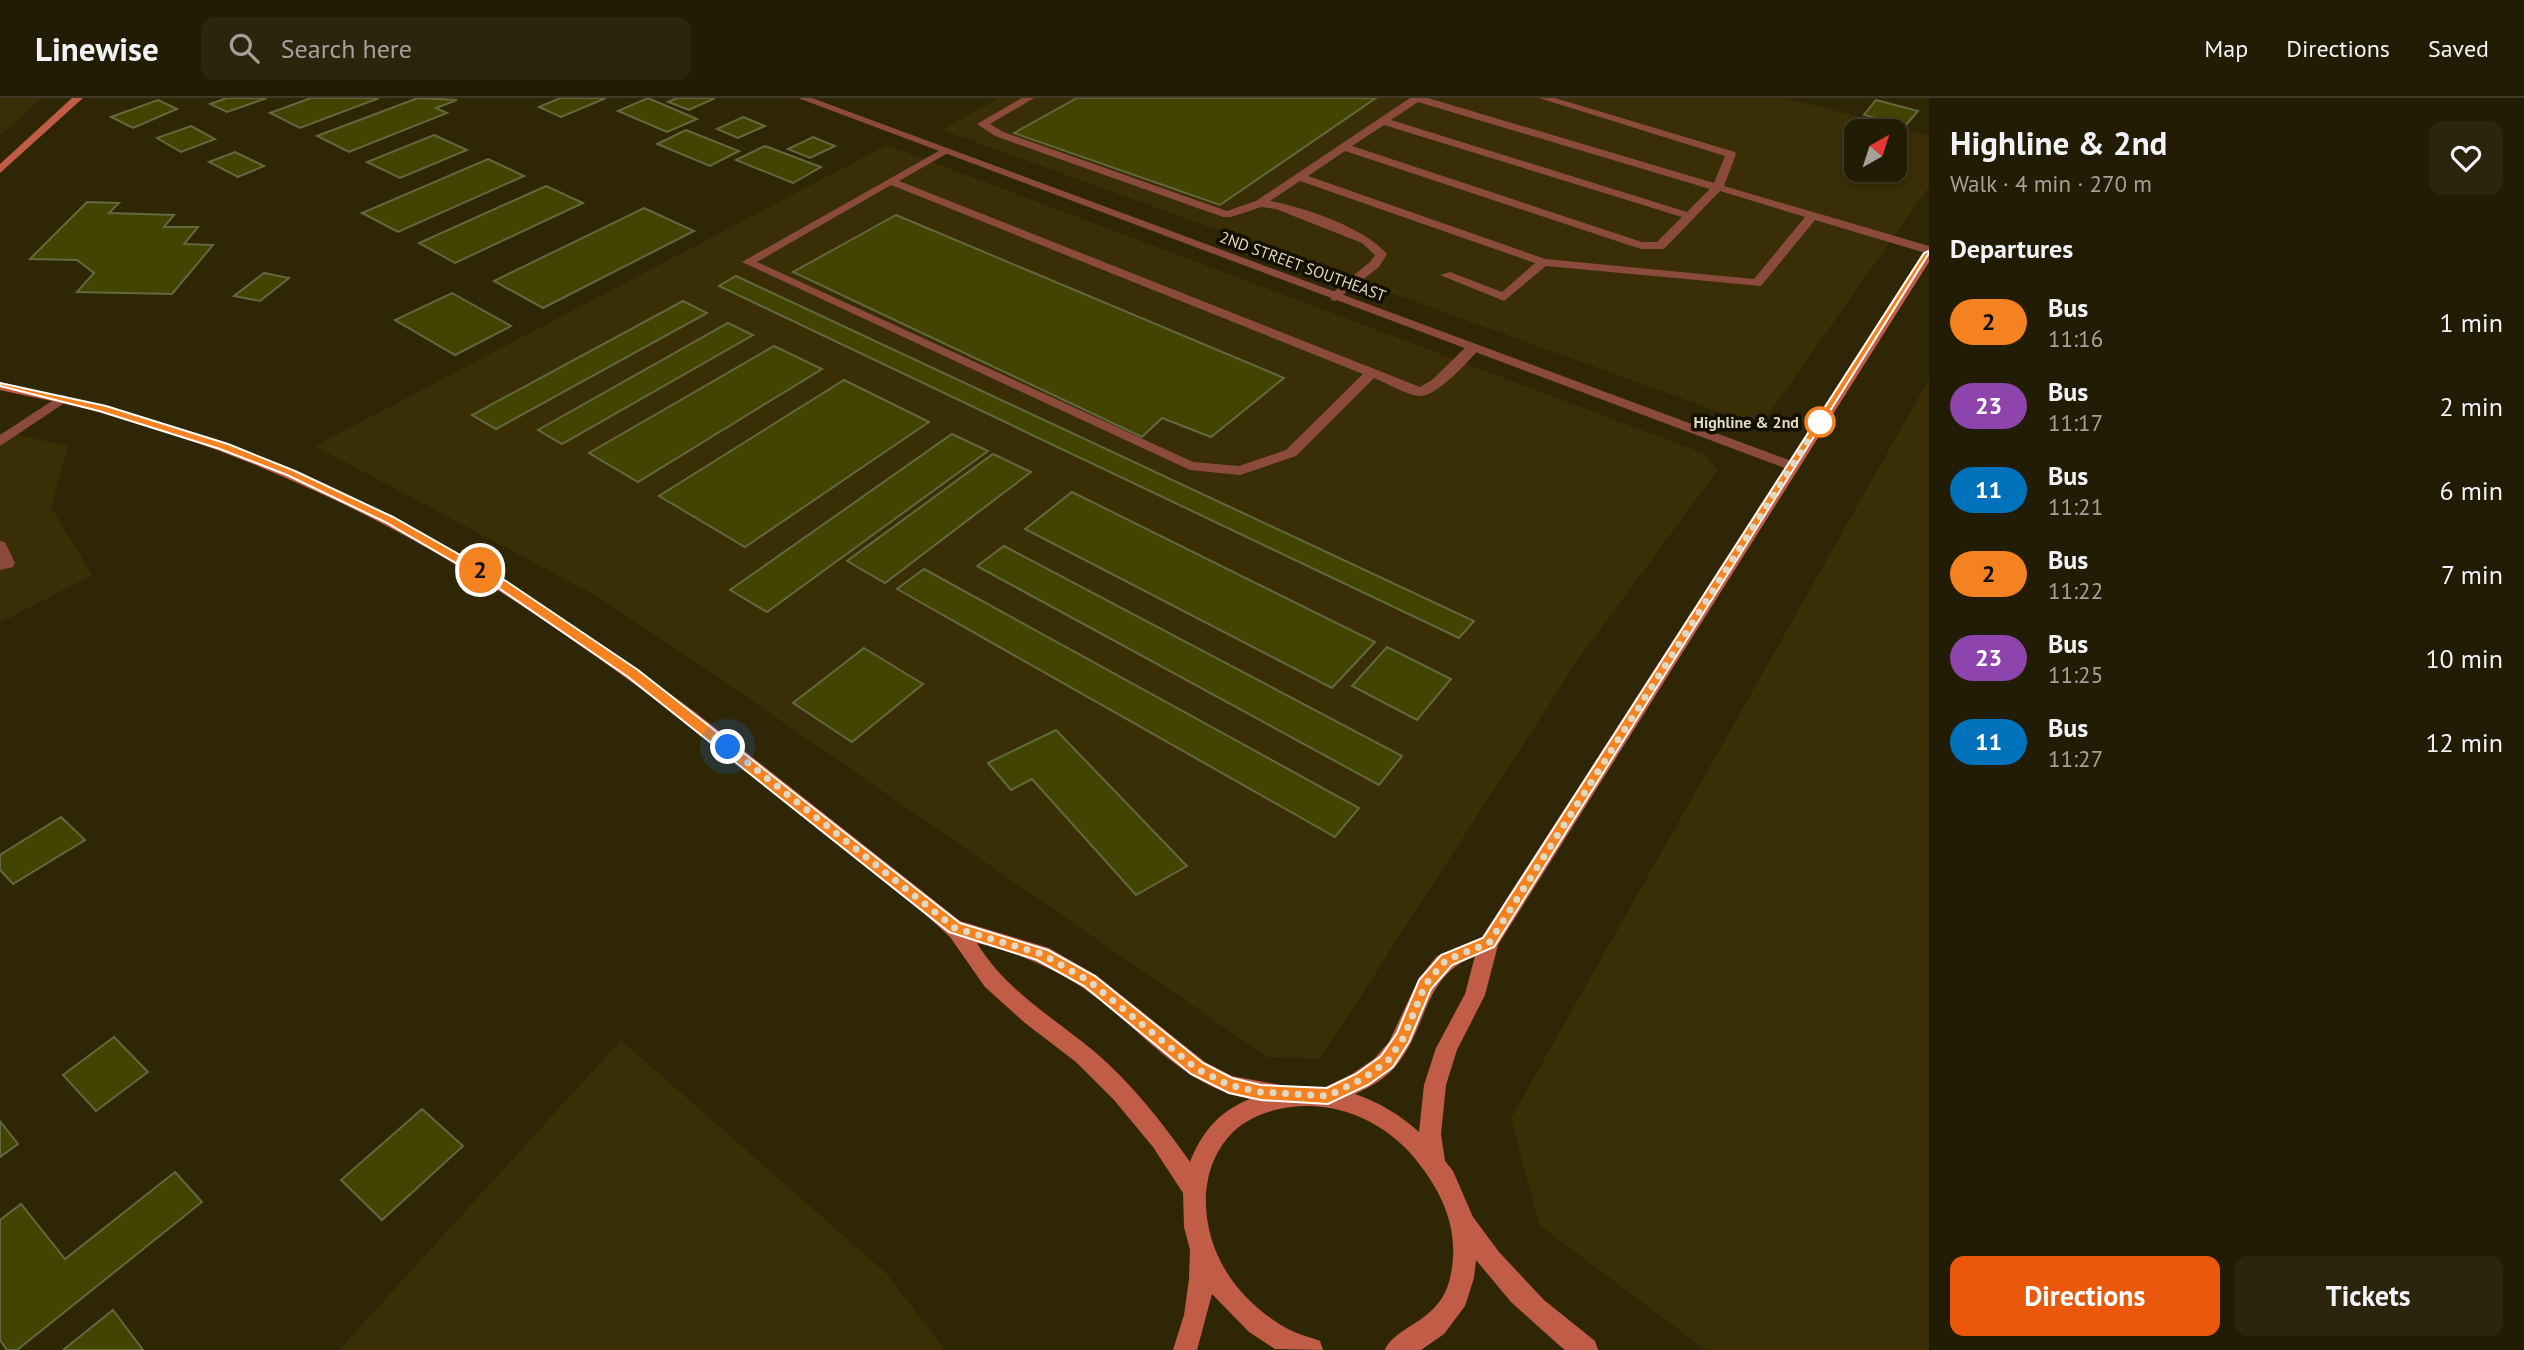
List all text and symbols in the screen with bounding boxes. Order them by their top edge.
search box [201,17,691,80]
text: Linewise [35,27,159,70]
icon: search [225,29,263,67]
text: Search here [281,32,412,65]
text: Map [2204,33,2248,64]
text: Directions [2286,33,2390,64]
text: Saved [2428,33,2489,64]
north arrow [1844,119,1908,182]
map controls [1844,119,1907,182]
text: Highline & 2nd [1950,121,2167,164]
button: heart [2429,121,2503,195]
text: Walk · 4 min · 270 m [1950,169,2152,198]
street label: 2ND STREET SOUTHEAST [1217,227,1389,305]
text: Departures [1950,232,2073,265]
text: Bus [2048,291,2088,324]
text: 2 [1982,306,1995,337]
text: 1 min [2440,306,2503,339]
text: 11:16 [2048,324,2103,353]
text: Bus [2048,375,2088,408]
text: 23 [1975,390,2002,421]
text: 2 min [2440,390,2503,423]
marker: Highline & 2nd [1805,407,1835,437]
text: 11:17 [2048,408,2103,437]
place label: Highline & 2nd [1694,412,1799,432]
text: Bus [2048,459,2088,492]
text: 11 [1975,474,2002,505]
text: 6 min [2440,474,2503,507]
text: 11:21 [2048,492,2103,521]
text: Bus [2048,543,2088,576]
line badge: 2 [457,547,503,593]
text: 2 [473,554,487,585]
text: 2 [1982,558,1995,589]
text: 7 min [2441,558,2503,591]
text: 11:22 [2048,576,2103,605]
text: Bus [2048,627,2088,660]
text: 23 [1975,642,2002,673]
text: 10 min [2425,642,2503,675]
text: 11:25 [2048,660,2103,689]
text: Bus [2048,711,2088,744]
text: 11 [1975,726,2002,757]
text: 12 min [2425,726,2503,759]
your location [710,729,745,764]
text: 11:27 [2048,744,2103,773]
button: Directions [1950,1256,2220,1336]
button: Tickets [2234,1256,2503,1336]

